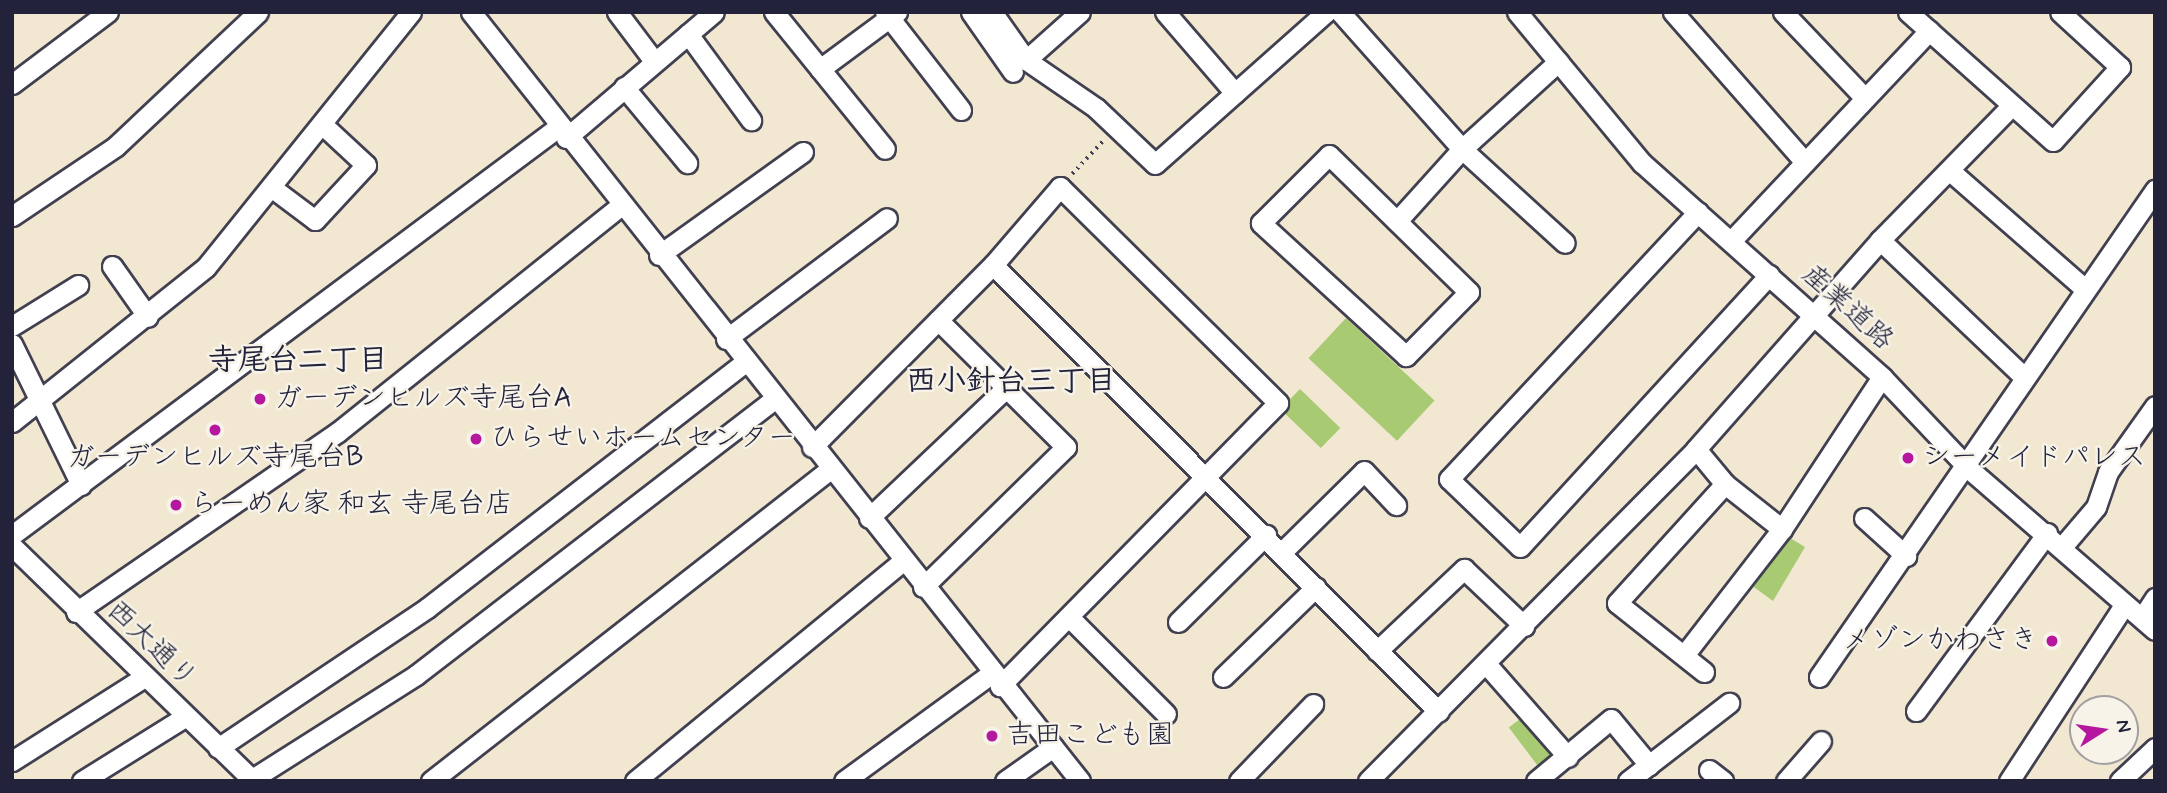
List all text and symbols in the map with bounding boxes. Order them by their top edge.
street label: 産業道路 [1794,258,1900,358]
district label: 寺尾台二丁目 [208,343,388,379]
district label: 西小針台三丁目 [906,364,1116,400]
place label: ガーデンヒルズ寺尾台A [274,382,572,416]
marker: ガーデンヒルズ寺尾台A [252,391,268,407]
marker: ガーデンヒルズ寺尾台B [207,422,223,438]
place label: ひらせいホームセンター [490,422,798,456]
marker: ひらせいホームセンター [468,431,484,447]
place label: ガーデンヒルズ寺尾台B [66,441,364,475]
place label: シーメイドパレス [1922,441,2146,475]
marker: シーメイドパレス [1900,450,1916,466]
place label: らーめん家 和玄 寺尾台店 [190,488,513,522]
marker: らーめん家 和玄 寺尾台店 [168,497,184,513]
street label: 西大通り [99,594,203,696]
place label: メゾンかわさき [1842,624,2038,658]
marker: メゾンかわさき [2044,633,2060,649]
north arrow [2069,695,2139,765]
text: N [2110,717,2137,735]
place label: 吉田こども園 [1006,719,1174,753]
marker: 吉田こども園 [984,728,1000,744]

